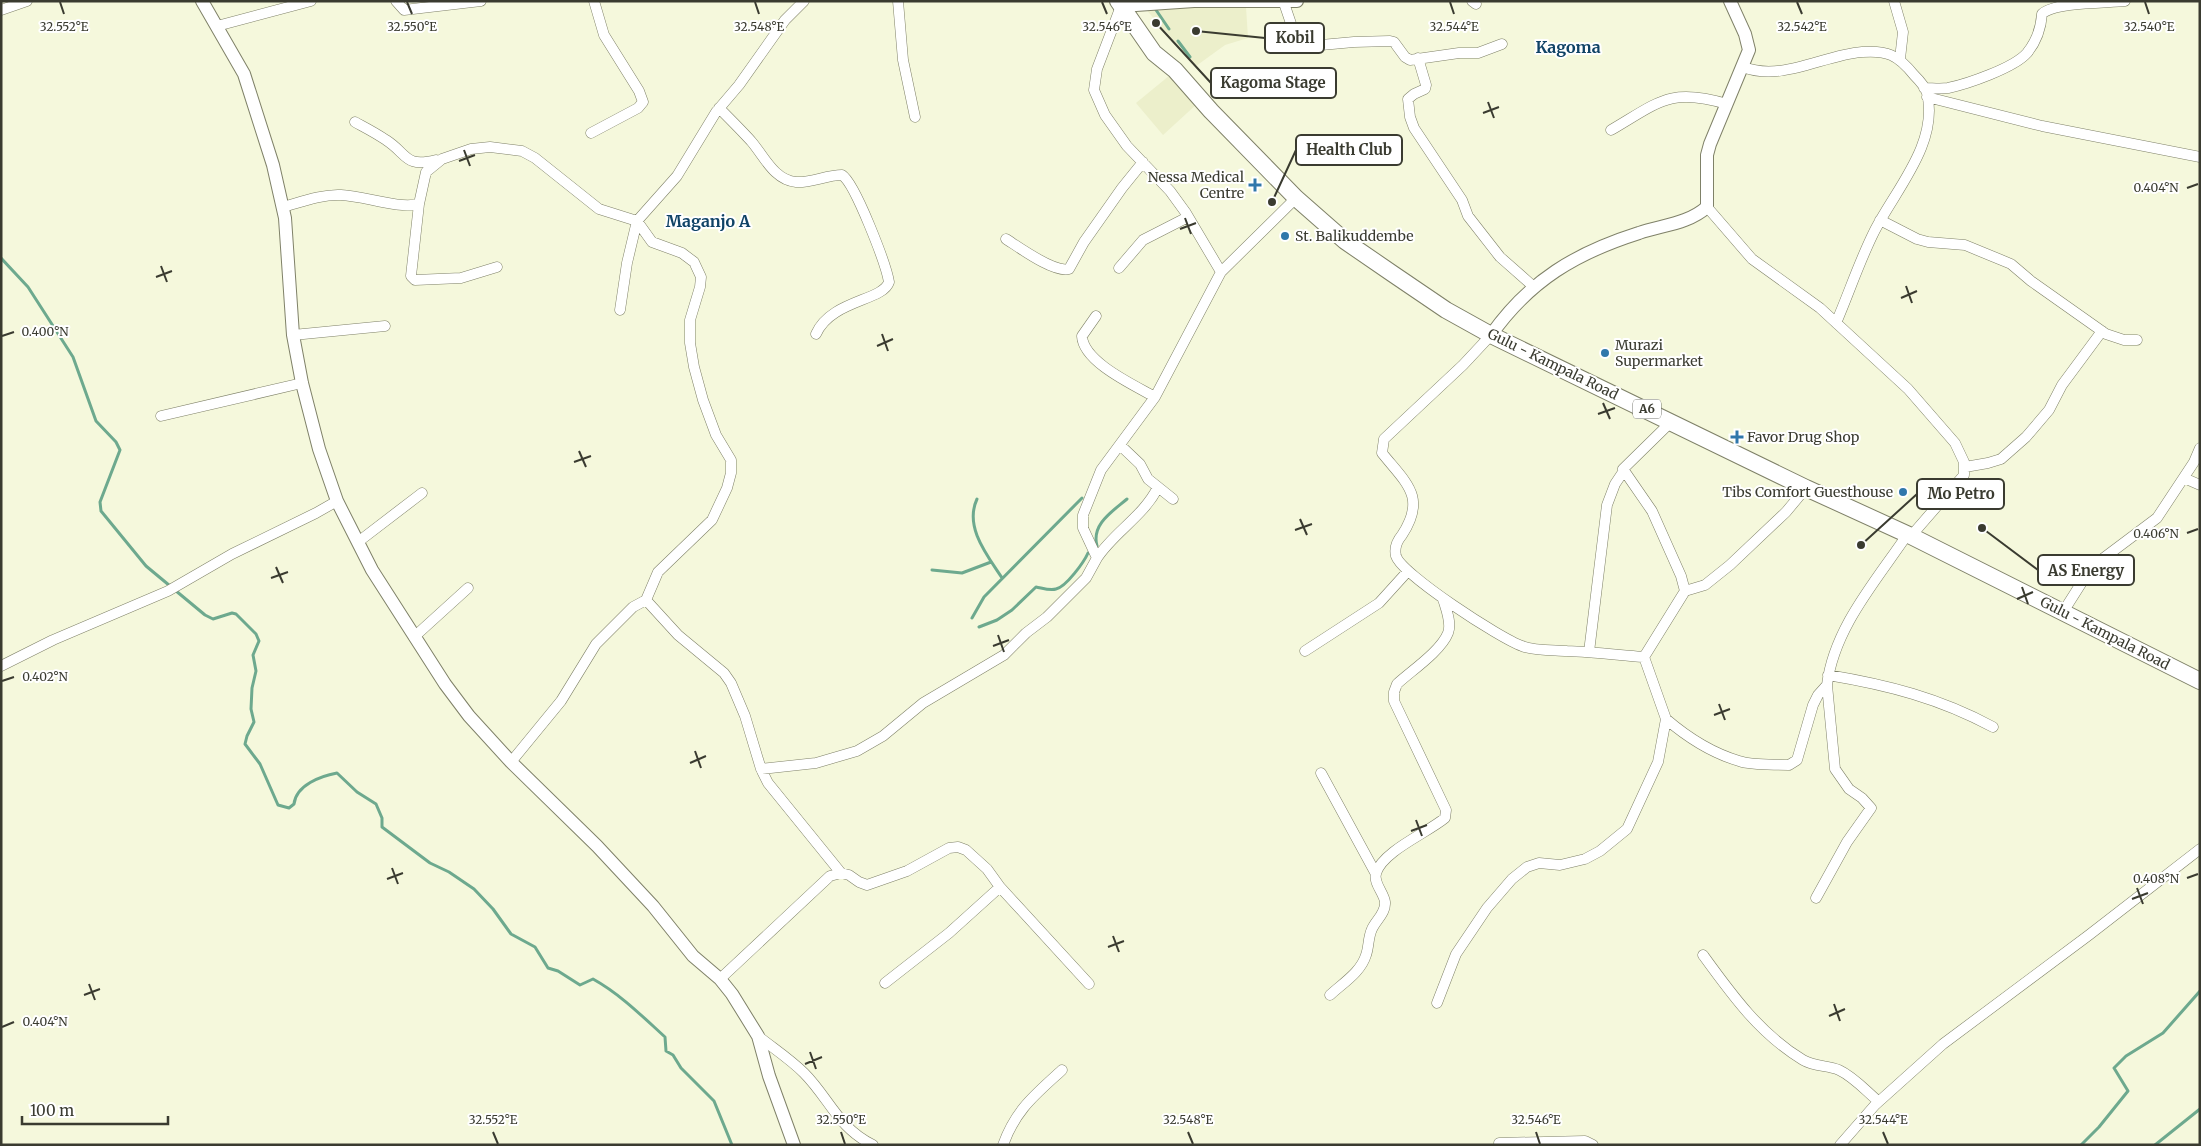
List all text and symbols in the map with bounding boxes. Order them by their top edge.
text: 32.552°E [40,19,89,34]
text: 32.550°E [387,19,437,34]
text: 32.548°E [734,19,784,34]
text: 32.546°E [1082,19,1132,34]
text: 32.544°E [1429,19,1479,34]
text: 32.542°E [1777,19,1827,34]
text: 32.540°E [2124,19,2175,34]
callout: Kobil [1265,23,1324,53]
text: Kobil [1275,28,1315,47]
district label: Kagoma [1535,37,1601,57]
callout: Kagoma Stage [1211,68,1336,98]
text: Kagoma Stage [1220,73,1326,92]
callout: Health Club [1296,135,1402,165]
text: Health Club [1306,140,1392,159]
place label: Nessa Medical Centre [1148,168,1245,202]
marker: Nessa Medical Centre [1248,178,1262,192]
text: 0.404°N [2133,180,2179,195]
district label: Maganjo A [666,211,751,231]
place label: St. Balikuddembe [1295,227,1413,245]
marker: St. Balikuddembe [1279,230,1291,242]
text: 0.400°N [22,324,69,339]
street label: Gulu - Kampala Road [1485,324,1622,404]
place label: Murazi Supermarket [1615,336,1704,370]
marker: Murazi Supermarket [1599,347,1611,359]
road number: A6 [1633,399,1661,418]
place label: Favor Drug Shop [1747,428,1860,446]
marker: Favor Drug Shop [1731,431,1743,443]
callout: Mo Petro [1917,479,2004,509]
place label: Tibs Comfort Guesthouse [1722,483,1893,501]
text: Mo Petro [1927,484,1995,503]
marker: Tibs Comfort Guesthouse [1897,486,1909,498]
text: 0.406°N [2133,526,2179,541]
callout: AS Energy [2038,555,2134,585]
text: AS Energy [2047,561,2124,580]
street label: Gulu - Kampala Road [2037,592,2173,674]
text: 0.402°N [22,669,69,684]
text: 0.408°N [2133,871,2180,886]
text: 0.404°N [22,1014,68,1029]
scale bar [22,1094,169,1126]
text: 100 m [30,1101,74,1120]
text: 32.552°E [469,1112,518,1127]
text: 32.550°E [816,1112,866,1127]
text: 32.548°E [1163,1112,1213,1127]
text: 32.546°E [1511,1112,1561,1127]
text: 32.544°E [1858,1112,1908,1127]

